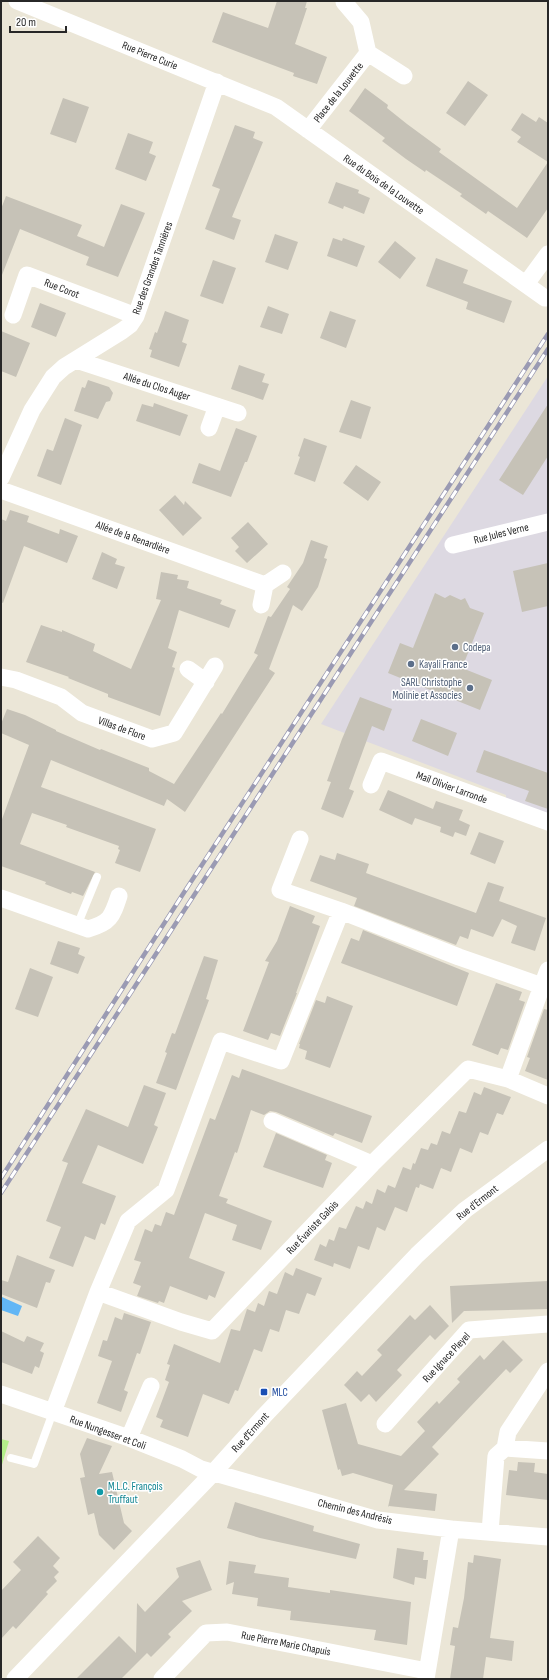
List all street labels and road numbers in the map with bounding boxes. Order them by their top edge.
street label: Rue Pierre Curie [120,38,180,73]
street label: Place de la Louvette [311,60,366,125]
street label: Rue du Bois de la Louvette [341,152,427,217]
street label: Rue des Grandes Tannières [130,220,175,316]
street label: Rue Corot [42,276,82,301]
street label: Allée du Clos Auger [121,369,192,403]
street label: Allée de la Renardière [93,518,172,557]
street label: Rue Jules Verne [472,520,530,547]
street label: Villas de Flore [96,714,148,743]
street label: Mail Olivier Larronde [414,769,489,806]
street label: Rue d'Ermont [454,1182,501,1223]
street label: Rue Évariste Galois [284,1198,341,1257]
street label: Rue Ignace Pleyel [420,1330,473,1385]
street label: Rue d'Ermont [229,1409,272,1455]
street label: Rue Nungesser et Coli [68,1413,148,1452]
street label: Chemin des Andrésis [316,1496,394,1527]
street label: Rue Pierre Marie Chapuis [240,1628,332,1659]

